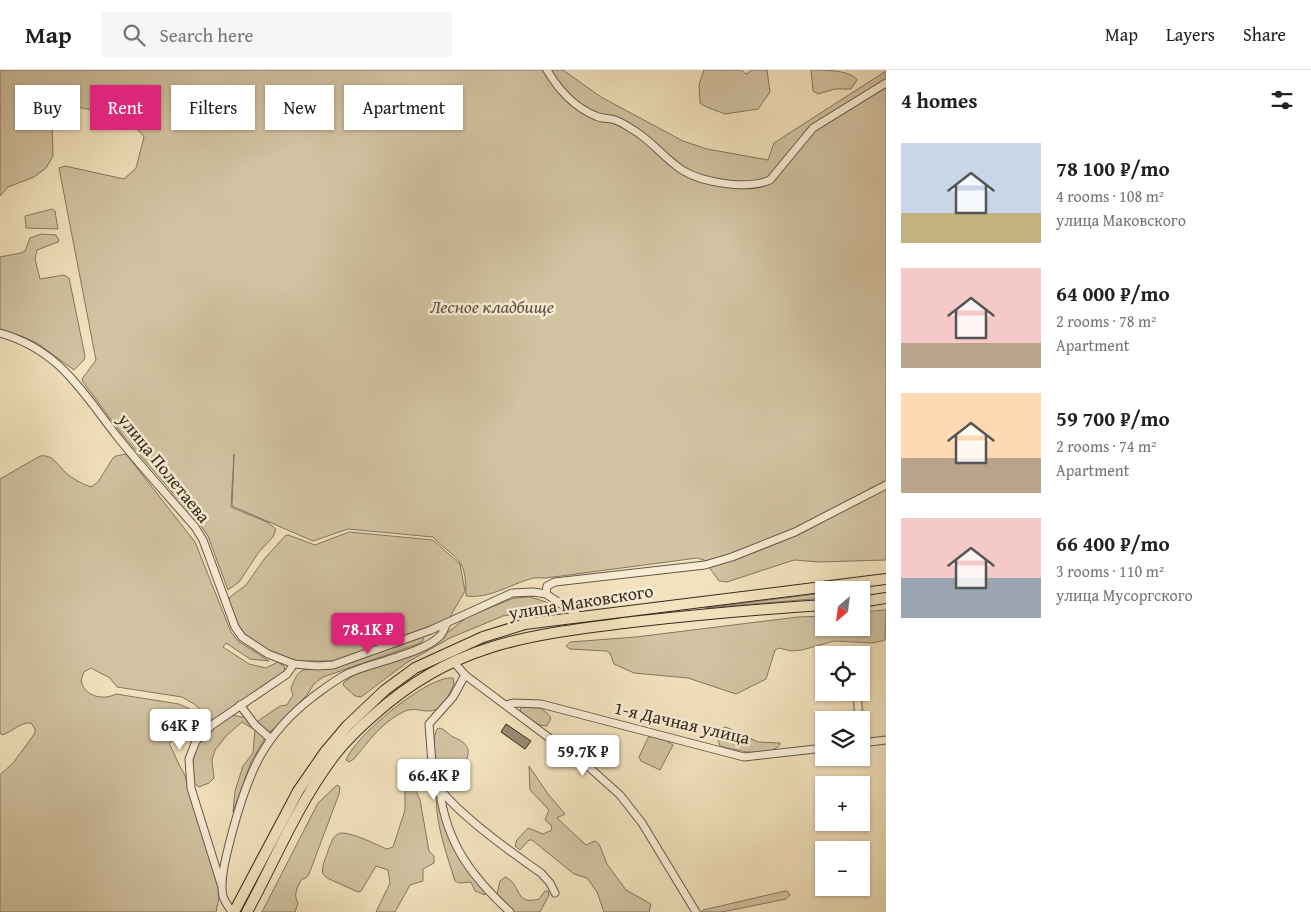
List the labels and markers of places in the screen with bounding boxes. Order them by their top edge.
pin: 78.1K ₽ [322,612,414,655]
pin: 64K ₽ [145,708,215,751]
pin: 59.7K ₽ [537,734,629,777]
pin: 66.4K ₽ [388,758,480,801]

